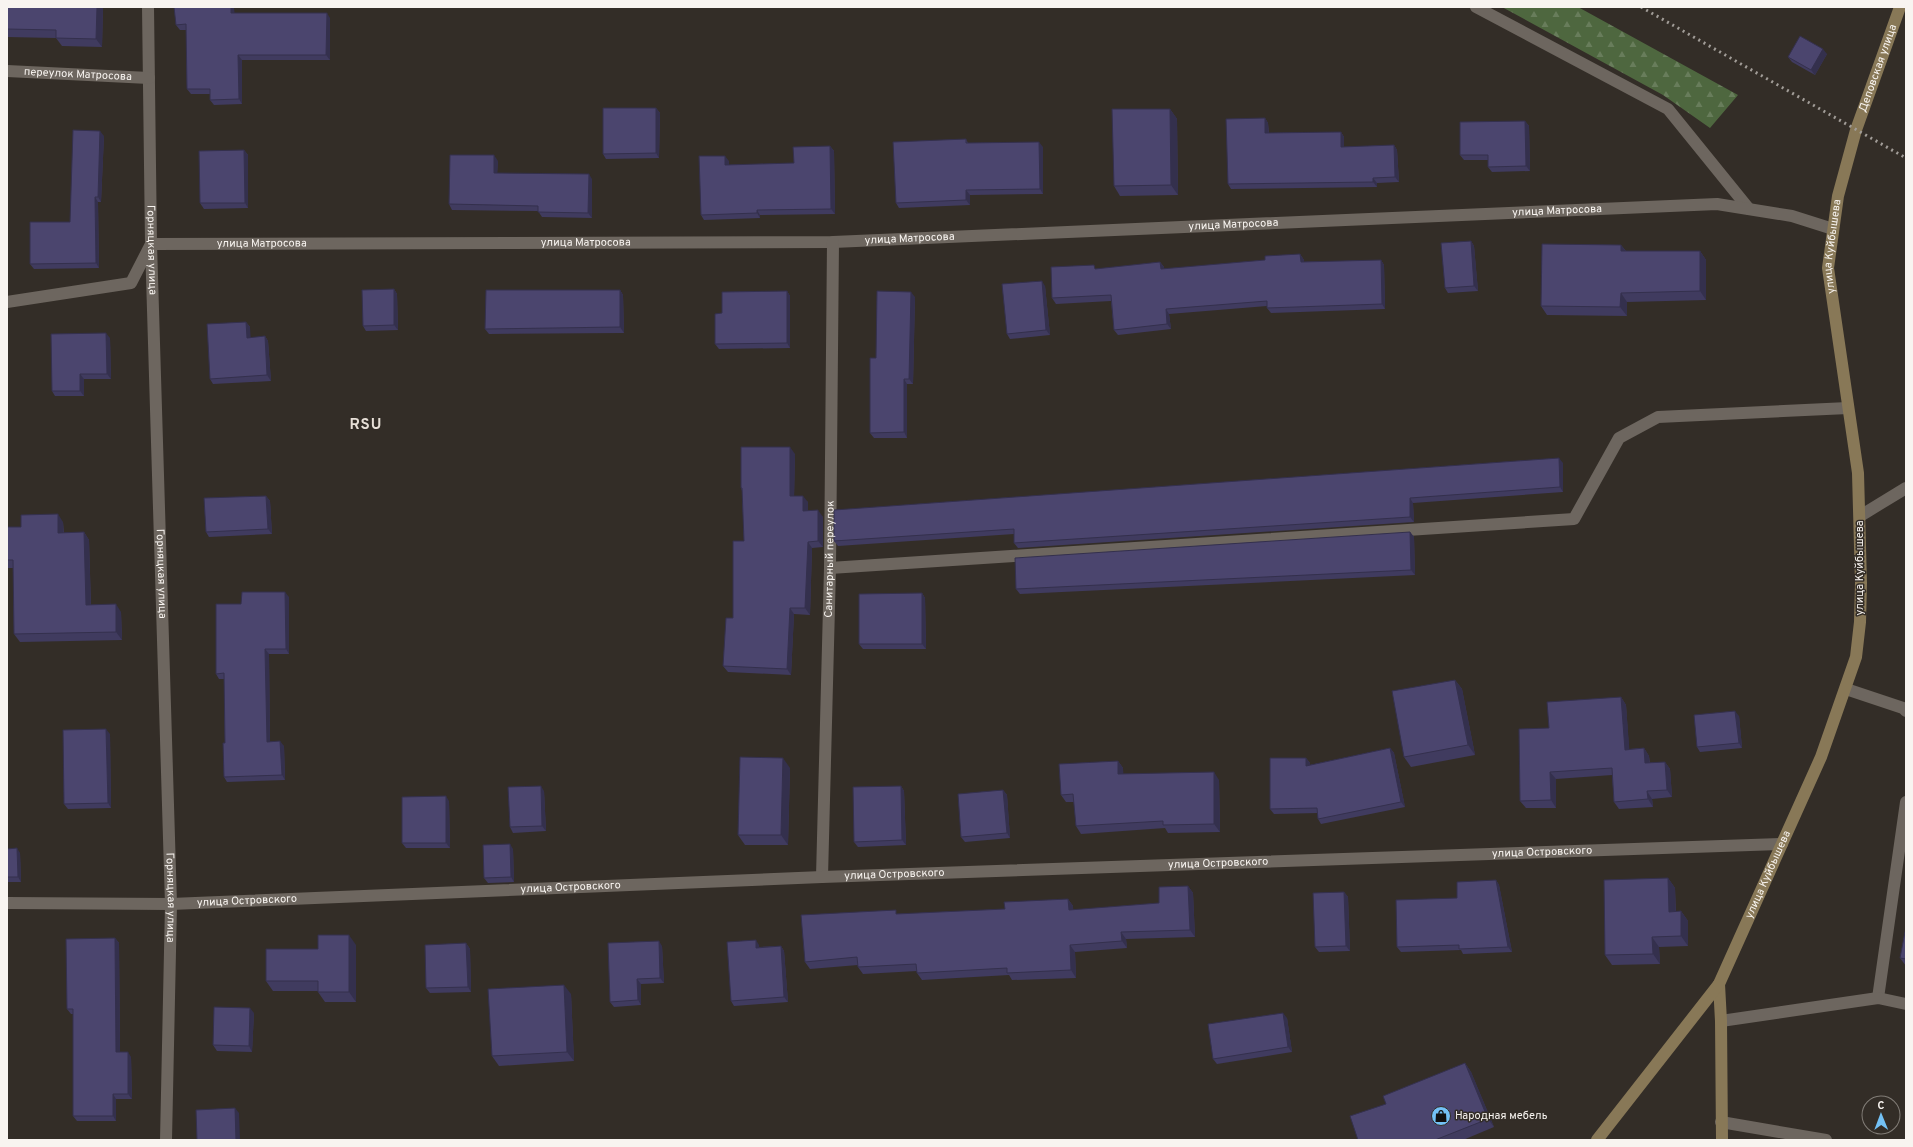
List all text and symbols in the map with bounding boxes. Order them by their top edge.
street label: Деповская улица [1856,22,1900,114]
street label: переулок Матросова [24,65,132,84]
street label: улица Куйбышева [1821,198,1845,295]
street label: улица Матросова [1512,202,1603,220]
street label: Горняцкая улица [144,205,160,295]
street label: улица Матросова [1188,216,1279,234]
street label: улица Матросова [864,230,955,248]
street label: улица Матросова [541,236,631,250]
street label: улица Матросова [217,237,307,251]
district label: RSU [350,416,382,435]
street label: Санитарный переулок [822,500,838,618]
street label: улица Куйбышева [1853,520,1867,616]
street label: Горняцкая улица [153,529,169,619]
street label: улица Куйбышева [1742,828,1794,921]
street label: улица Островского [1492,844,1592,861]
street label: Горняцкая улица [162,853,178,943]
street label: улица Островского [1168,855,1269,872]
street label: улица Островского [844,866,945,883]
street label: улица Островского [520,878,621,896]
street label: улица Островского [196,892,297,910]
north arrow [1861,1095,1901,1135]
text: С [1877,1099,1884,1113]
shop icon: Народная мебель [1430,1105,1452,1127]
place label: Народная мебель [1455,1109,1548,1123]

